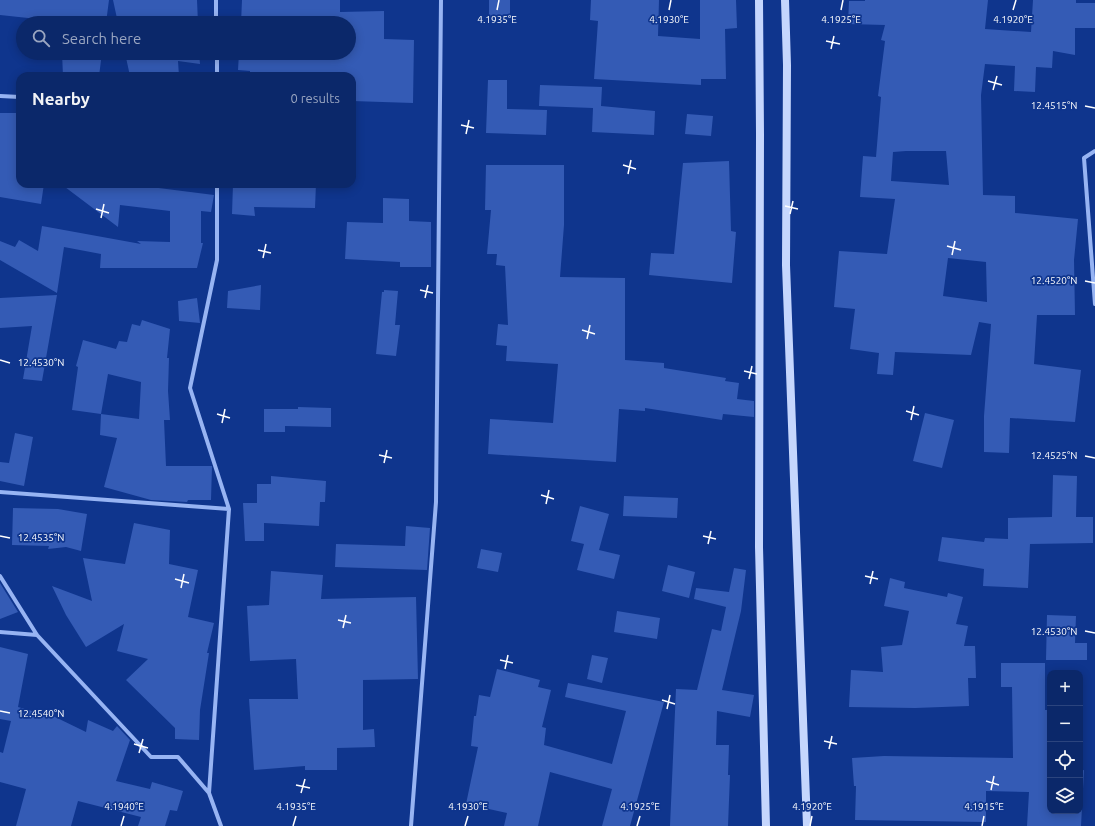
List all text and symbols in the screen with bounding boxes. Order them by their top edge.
text: 4.1935°E [477,14,517,25]
text: 4.1930°E [649,14,689,25]
text: 4.1925°E [821,14,861,25]
text: 4.1920°E [993,14,1033,25]
search box [16,16,356,60]
icon: search [30,27,52,49]
text: Search here [62,30,141,47]
text: Nearby [32,89,90,108]
text: 0 results [290,91,340,105]
text: 12.4515°N [1031,100,1077,111]
text: 12.4520°N [1031,275,1077,286]
text: 12.4530°N [18,357,64,368]
text: 12.4525°N [1031,450,1077,461]
text: 12.4535°N [18,532,64,543]
text: 12.4530°N [1031,626,1077,637]
map controls [1047,670,1083,814]
button: + [1047,670,1083,706]
button: − [1047,706,1083,742]
text: 12.4540°N [18,708,64,719]
button: locate [1047,742,1083,778]
button: layers [1047,778,1083,814]
text: 4.1940°E [104,801,144,812]
text: 4.1935°E [276,801,316,812]
text: 4.1930°E [448,801,488,812]
text: 4.1925°E [620,801,660,812]
text: 4.1920°E [792,801,832,812]
text: 4.1915°E [964,801,1004,812]

